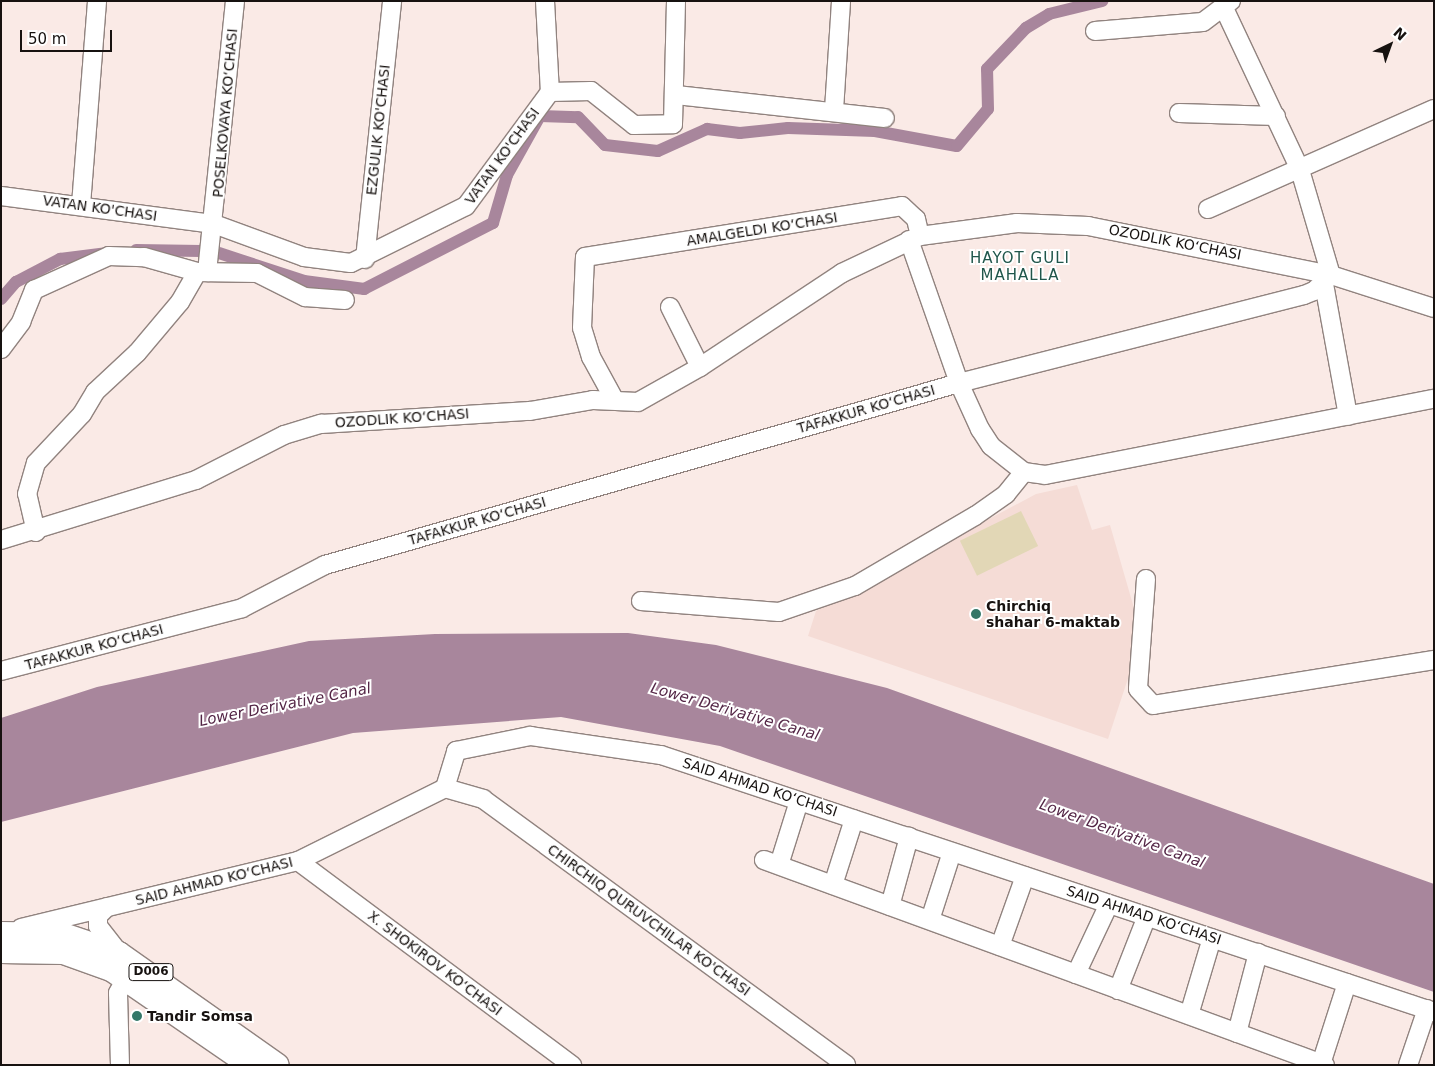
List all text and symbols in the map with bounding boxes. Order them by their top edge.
scale bar [22,20,115,52]
north arrow [1365,20,1415,70]
text: N [1390,24,1410,44]
street label: POSELKOVAYA KO‘CHASI [209,28,241,198]
text: 50 m [28,30,66,48]
street label: EZGULIK KO'CHASI [363,64,393,196]
street label: VATAN KO'CHASI [461,104,543,208]
street label: VATAN KO'CHASI [42,192,158,224]
street label: AMALGELDI KO‘CHASI [685,209,839,249]
street label: OZODLIK KO‘CHASI [1107,221,1243,263]
district label: HAYOT GULI MAHALLA [969,249,1071,284]
street label: TAFAKKUR KO‘CHASI [795,381,937,437]
street label: OZODLIK KO‘CHASI [334,405,470,431]
street label: TAFAKKUR KO‘CHASI [406,493,548,549]
place label: Chirchiq shahar 6-maktab [986,598,1120,630]
marker: Chirchiq shahar 6-maktab [970,608,982,620]
street label: TAFAKKUR KO‘CHASI [23,620,165,674]
water label: Lower Derivative Canal [649,679,821,745]
water label: Lower Derivative Canal [198,680,372,730]
street label: SAID AHMAD KO‘CHASI [680,754,840,820]
water label: Lower Derivative Canal [1037,796,1207,872]
street label: CHIRCHIQ QURUVCHILAR KO'CHASI [544,841,754,999]
street label: SAID AHMAD KO‘CHASI [133,853,295,909]
street label: SAID AHMAD KO‘CHASI [1064,882,1224,948]
street label: X. SHOKIROV KO‘CHASI [365,907,505,1019]
road number: D006 [127,962,175,982]
place label: Tandir Somsa [147,1008,253,1024]
marker: Tandir Somsa [131,1010,143,1022]

